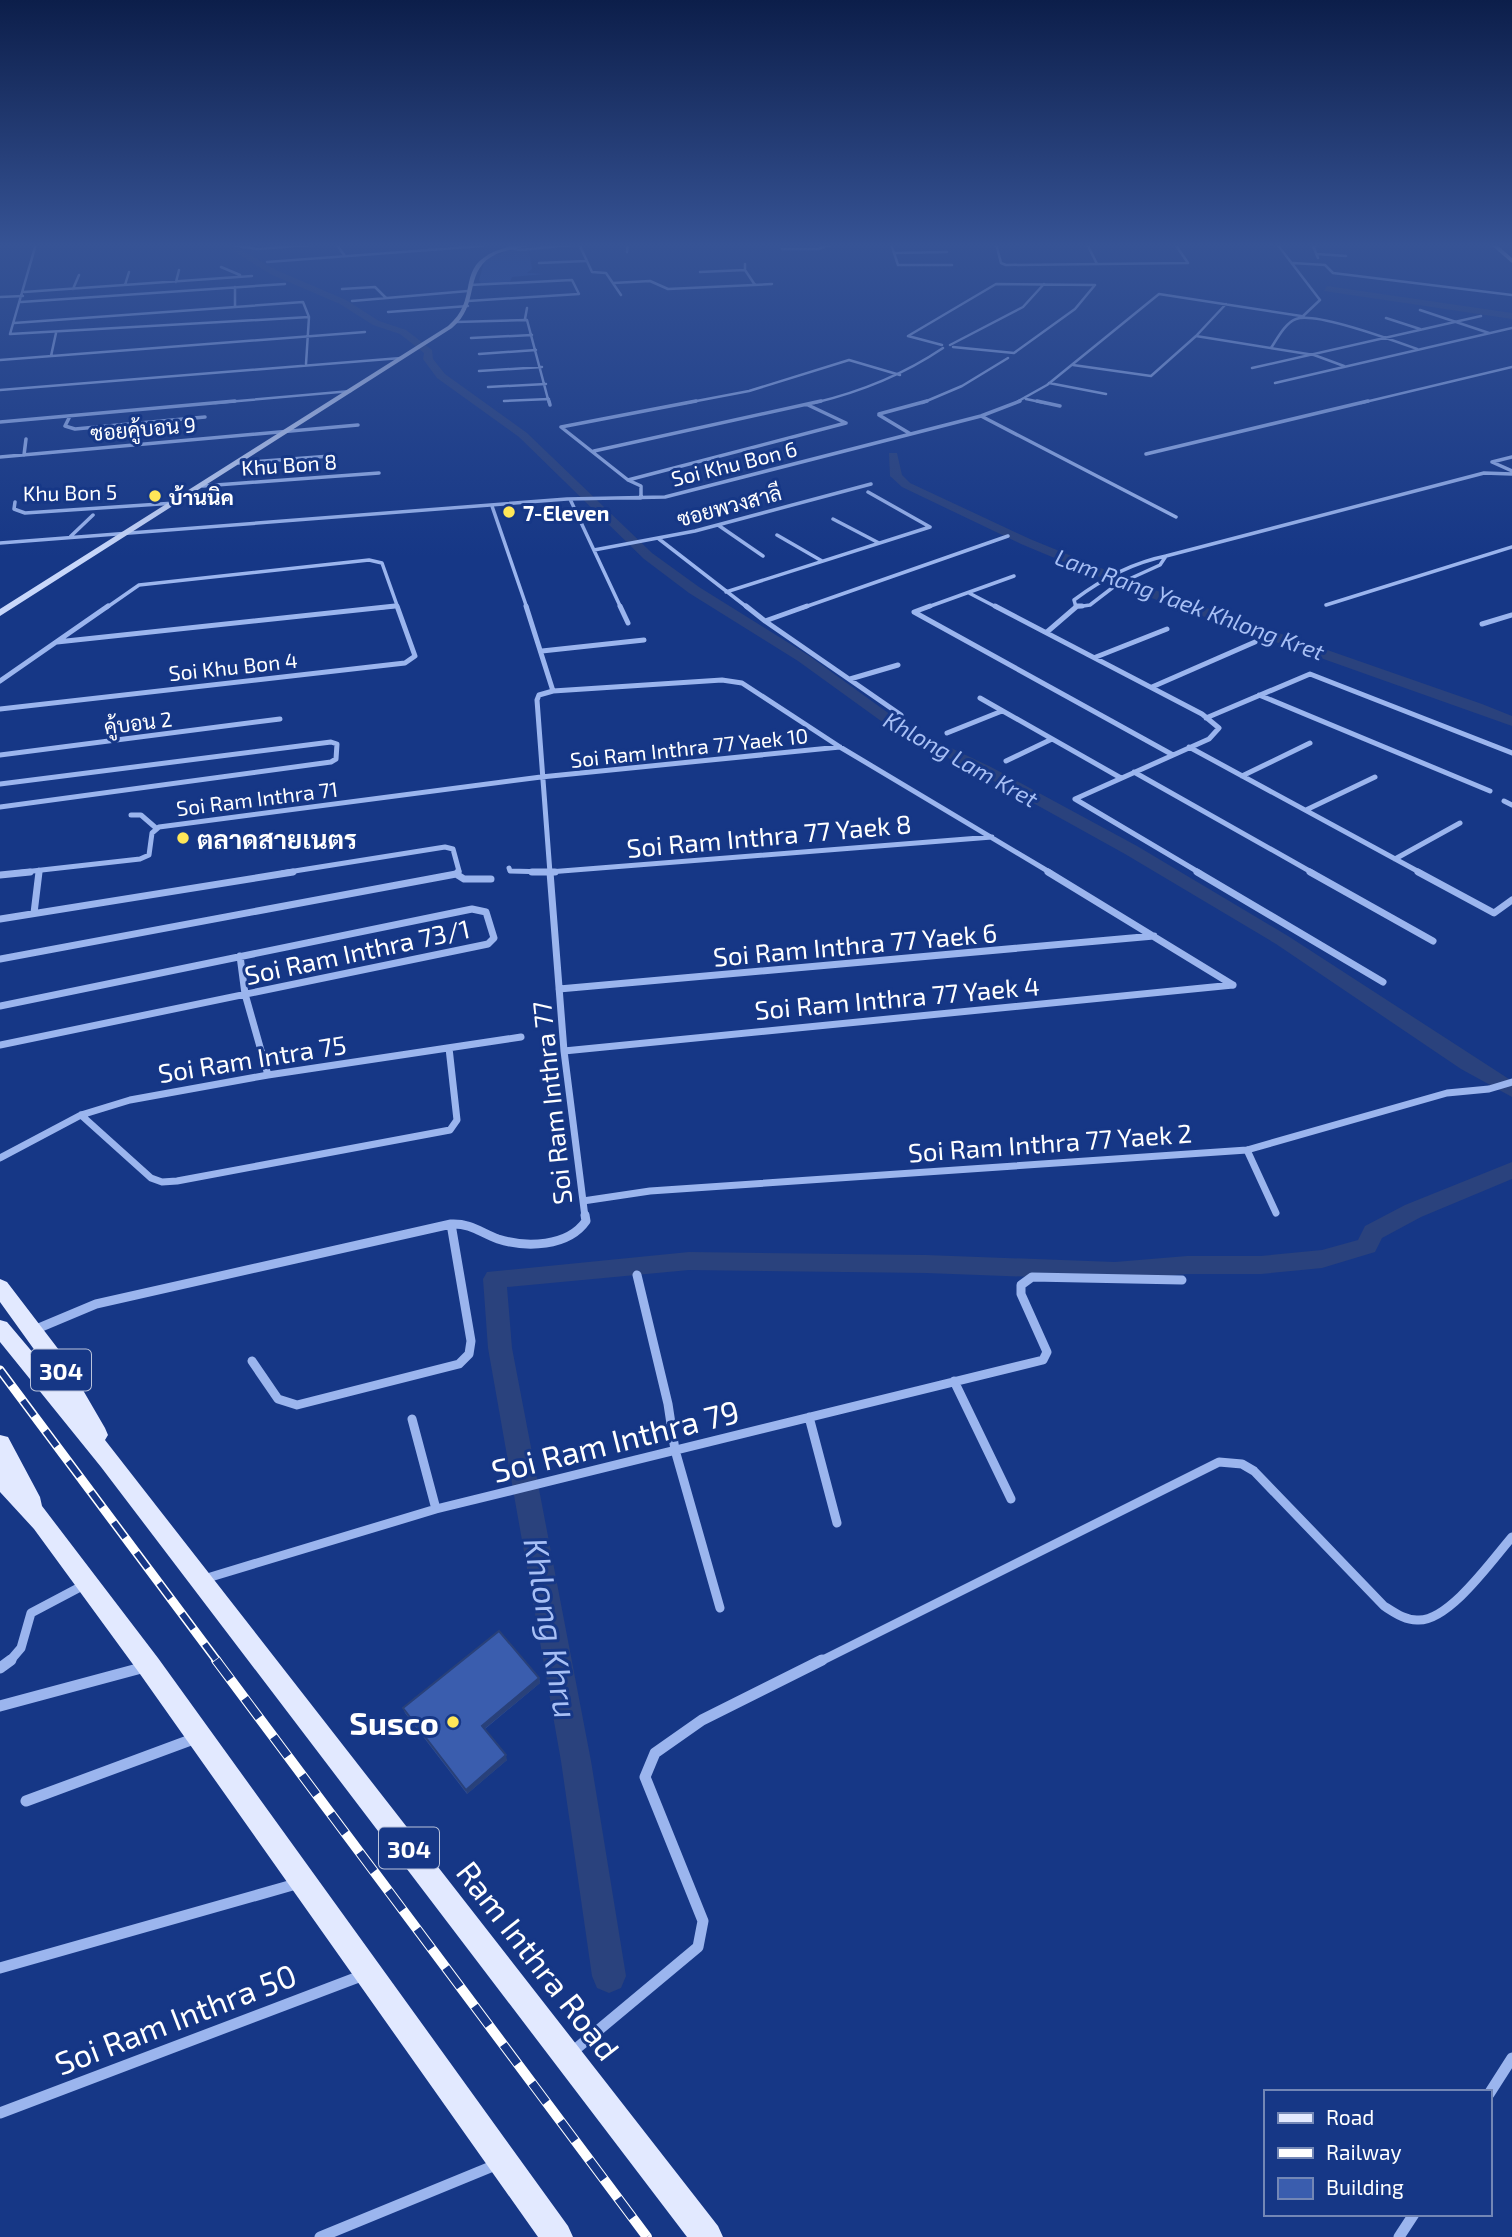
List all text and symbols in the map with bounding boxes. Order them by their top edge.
street label: ซอยคู้บอน 9 [89,411,197,449]
street label: Soi Khu Bon 6 [669,435,799,491]
street label: Khu Bon 8 [240,448,338,480]
street label: Khu Bon 5 [23,479,117,505]
street label: ซอยพวงสาลี [674,479,784,531]
place label: บ้านนิค [169,484,234,509]
marker: บ้านนิค [147,488,163,504]
place label: 7-Eleven [523,500,609,525]
marker: 7-Eleven [501,504,517,520]
water label: Lam Rang Yaek Khlong Kret [1052,542,1329,666]
street label: Soi Khu Bon 4 [167,647,299,685]
street label: คู้บอน 2 [103,705,174,743]
water label: Khlong Lam Kret [879,705,1043,813]
street label: Soi Ram Inthra 77 Yaek 10 [569,722,809,772]
street label: Soi Ram Inthra 71 [175,776,339,820]
street label: Soi Ram Inthra 77 Yaek 8 [625,807,913,863]
place label: ตลาดสายเนตร [197,823,357,854]
marker: ตลาดสายเนตร [175,830,191,846]
street label: Soi Ram Inthra 73/1 [242,912,472,990]
street label: Soi Ram Inthra 77 Yaek 6 [712,916,998,972]
street label: Soi Ram Inthra 77 Yaek 4 [753,969,1041,1025]
street label: Soi Ram Inthra 77 [525,1000,577,1206]
street label: Soi Ram Intra 75 [156,1028,348,1088]
street label: Soi Ram Inthra 77 Yaek 2 [907,1117,1193,1167]
road number: 304 [31,1350,91,1390]
street label: Soi Ram Inthra 79 [487,1391,743,1489]
water label: Khlong Khru [516,1535,588,1721]
place label: Susco [349,1703,439,1741]
marker: Susco [445,1714,461,1730]
road number: 304 [379,1828,439,1868]
street label: Ram Inthra Road [450,1853,628,2067]
street label: Soi Ram Inthra 50 [49,1954,301,2082]
legend [1264,2090,1491,2216]
text: Road [1326,2104,1374,2129]
text: Railway [1326,2139,1402,2164]
text: Building [1326,2174,1404,2199]

